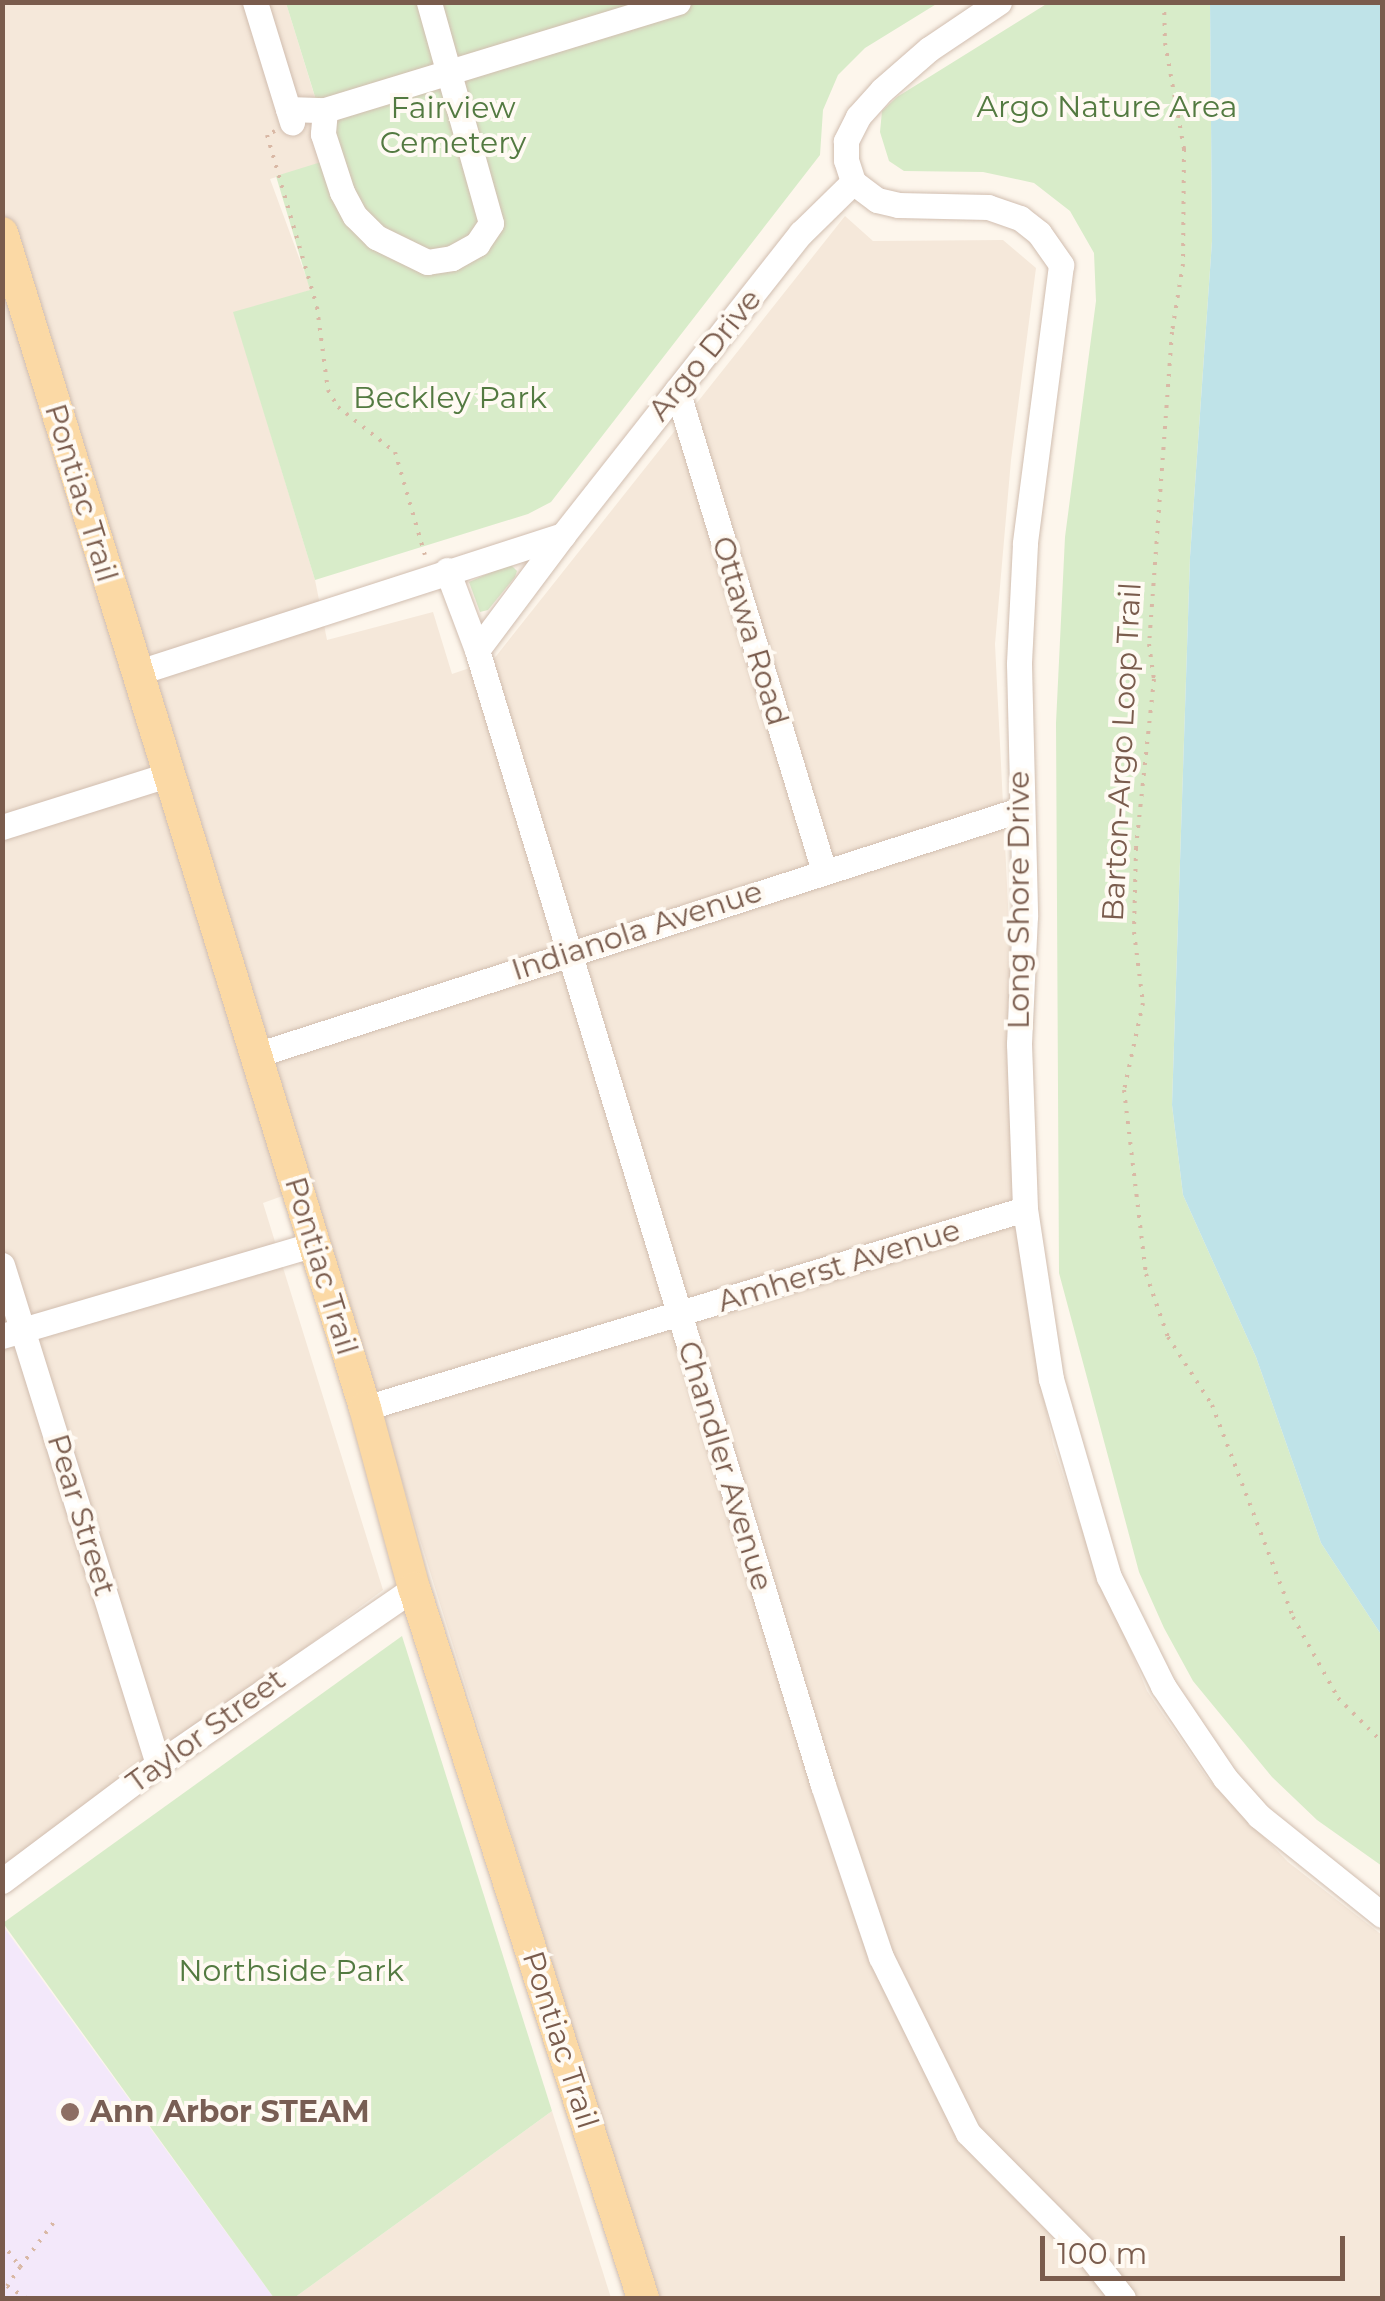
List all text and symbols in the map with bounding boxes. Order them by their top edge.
park label: Argo Nature Area [977,89,1237,125]
park label: Fairview Cemetery [380,90,526,160]
street label: Argo Drive [641,282,769,428]
park label: Beckley Park [353,380,547,416]
street label: Pontiac Trail [37,400,125,586]
street label: Ottawa Road [704,532,796,730]
street label: Barton-Argo Loop Trail [1095,581,1149,923]
street label: Long Shore Drive [1001,771,1037,1029]
street label: Indianola Avenue [507,873,767,989]
street label: Pontiac Trail [277,1173,365,1359]
street label: Amherst Avenue [713,1212,965,1320]
street label: Chandler Avenue [670,1337,780,1595]
street label: Pear Street [39,1430,123,1600]
street label: Taylor Street [120,1661,292,1801]
street label: Pontiac Trail [514,1947,606,2133]
park label: Northside Park [178,1953,404,1989]
place label: Ann Arbor STEAM [90,2094,370,2130]
marker: Ann Arbor STEAM [59,2101,81,2123]
scale bar [1045,2216,1350,2278]
text: 100 m [1057,2235,1147,2272]

